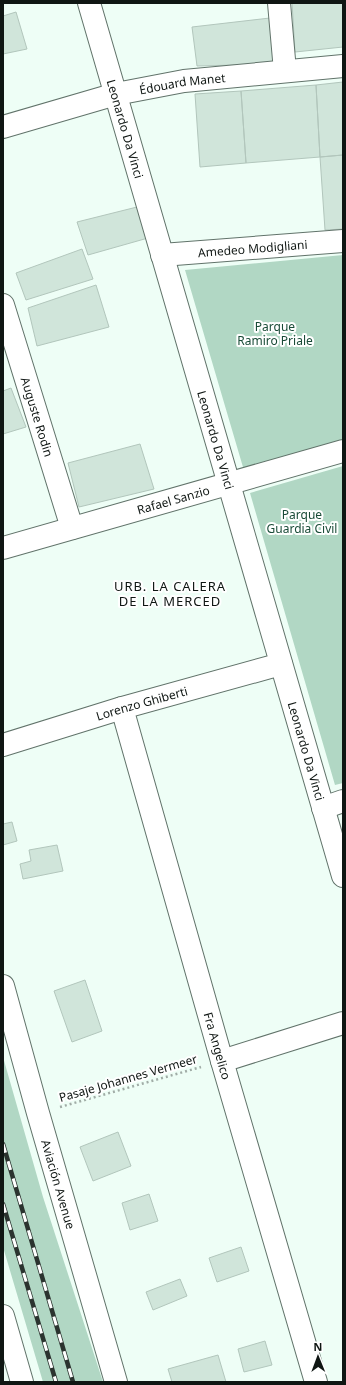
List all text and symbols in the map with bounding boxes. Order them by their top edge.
street label: Édouard Manet [138,69,227,98]
street label: Leonardo Da Vinci [103,77,148,180]
street label: Amedeo Modigliani [197,235,308,261]
park label: Parque Ramiro Priale [237,318,313,349]
street label: Auguste Rodin [17,375,58,459]
street label: Leonardo Da Vinci [194,388,239,491]
street label: Rafael Sanzio [135,481,212,518]
park label: Parque Guardia Civil [267,506,337,537]
district label: URB. LA CALERA DE LA MERCED [114,577,226,610]
street label: Lorenzo Ghiberti [94,682,189,724]
street label: Leonardo Da Vinci [284,700,329,802]
street label: Fra Angelico [200,1010,235,1081]
street label: Pasaje Johannes Vermeer [57,1050,199,1106]
street label: Aviación Avenue [38,1138,80,1231]
north arrow [298,1337,338,1377]
text: N [313,1339,322,1354]

